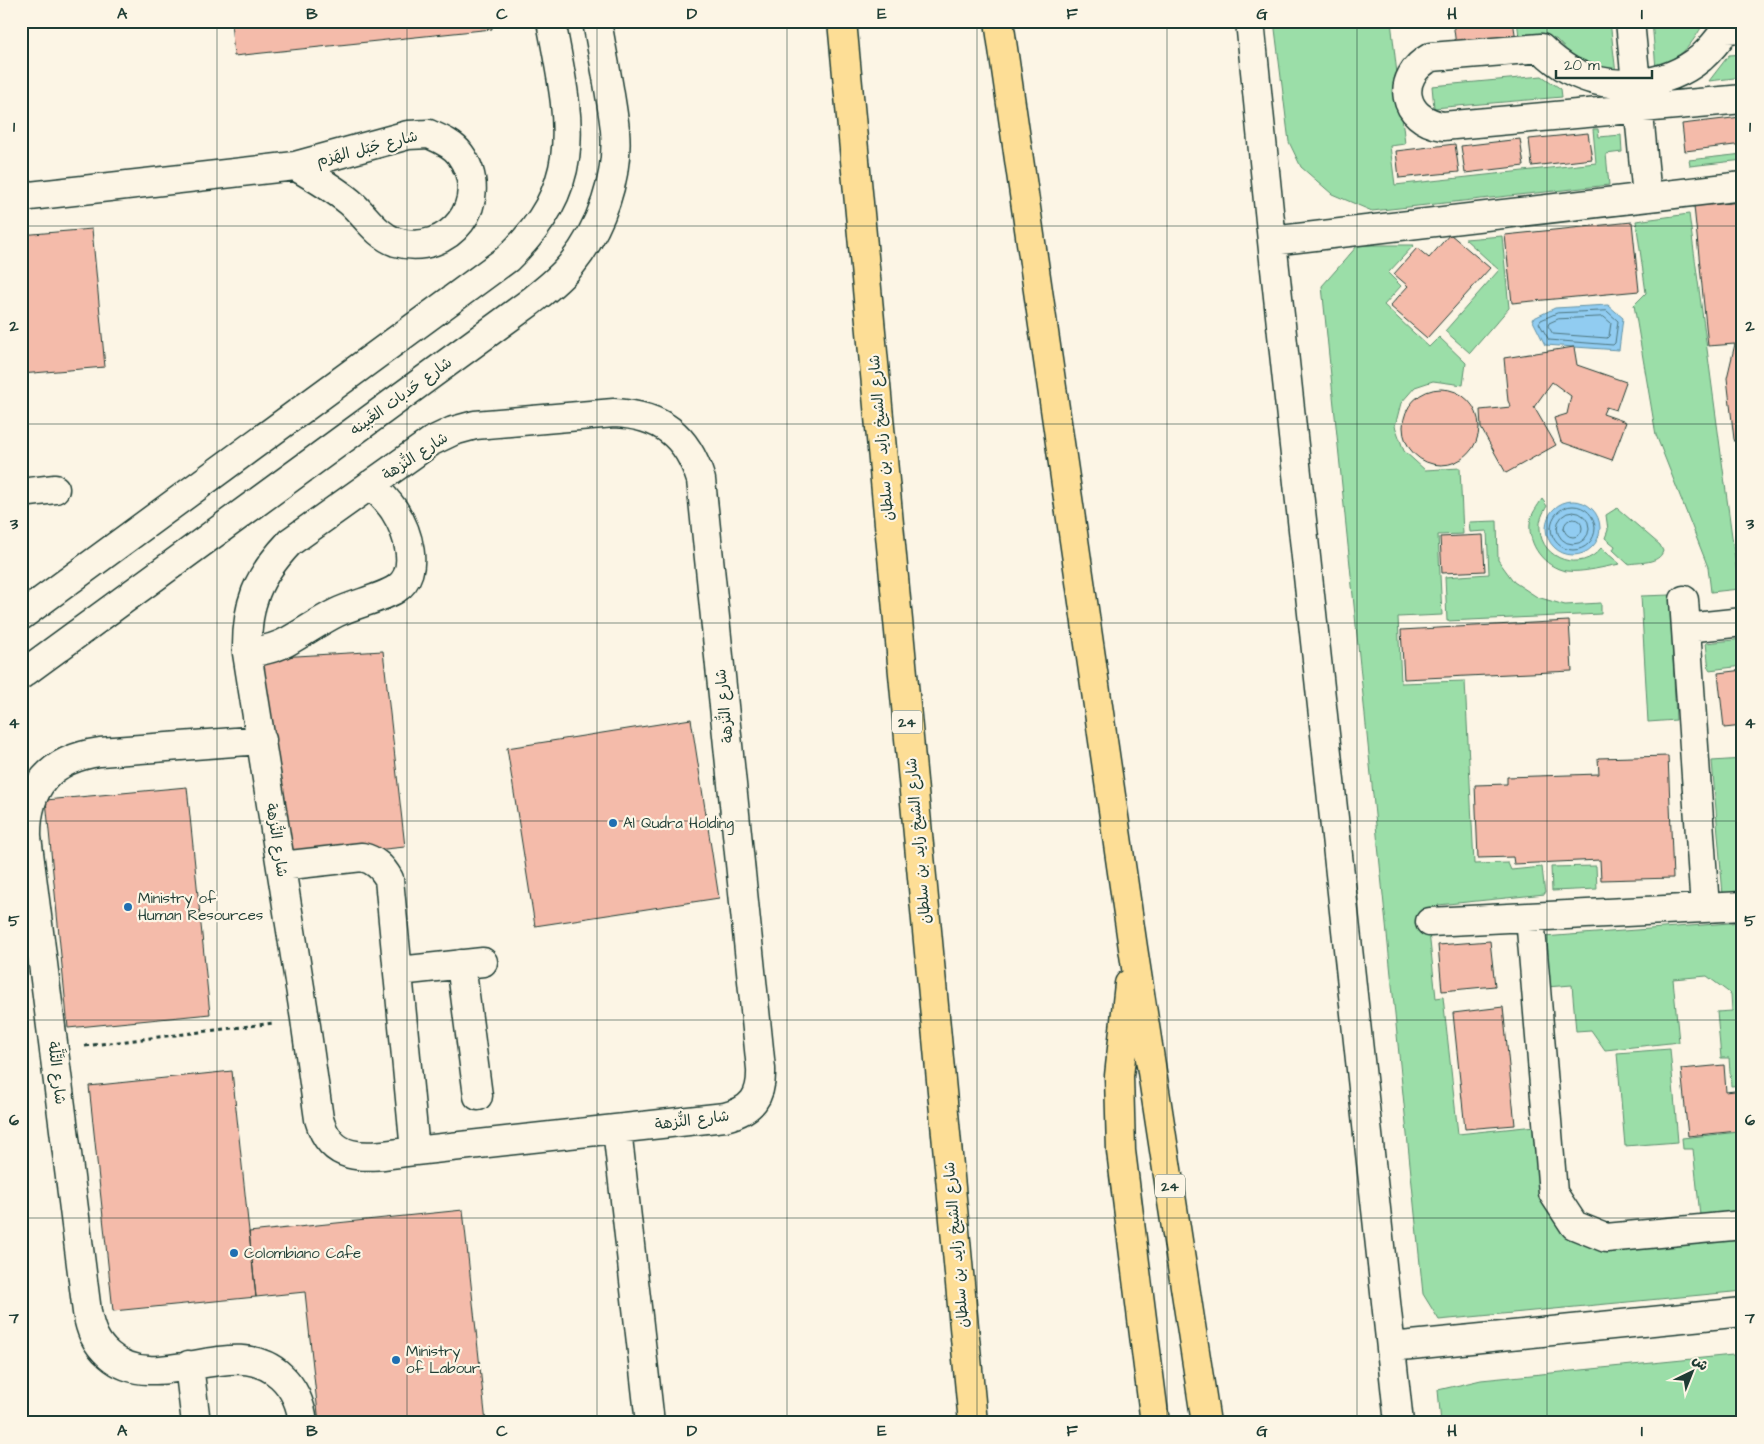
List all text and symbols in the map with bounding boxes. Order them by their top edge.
text: A [117,3,128,25]
text: B [306,3,318,25]
text: C [496,3,508,25]
text: D [687,3,698,25]
text: E [877,3,887,25]
text: F [1066,3,1078,25]
text: G [1256,3,1268,25]
text: H [1447,3,1457,25]
text: I [1641,3,1643,25]
scale bar [1556,48,1653,80]
text: 20 m [1564,55,1600,76]
text: 1 [13,116,16,138]
text: 1 [1749,116,1752,138]
street label: شارع جَبَل الهَزم [314,126,420,171]
text: 2 [8,315,19,337]
text: 2 [1744,315,1755,337]
street label: شارع حَدبات الغَبينه [346,352,457,441]
street label: شارع الشيخ زايد بن سلطان [864,354,899,522]
street label: شارع النُّزهة [378,426,452,486]
text: 3 [9,513,19,535]
text: 3 [1745,513,1755,535]
street label: شارع النُّزهة [709,668,739,744]
road number: 24 [892,710,922,734]
text: 4 [9,712,20,734]
text: 4 [1745,712,1756,734]
street label: شارع الشيخ زايد بن سلطان [901,757,936,925]
street label: شارع النُّزهة [260,801,294,879]
place label: Al Qudra Holding [623,813,734,835]
marker: Al Qudra Holding [607,817,619,829]
place label: Ministry of Human Resources [138,888,264,926]
marker: Ministry of Human Resources [122,901,134,913]
text: 5 [8,910,20,932]
text: 5 [1744,910,1756,932]
street label: شارع التَّلَّة [42,1040,73,1106]
street label: شارع النُّزهة [654,1104,730,1135]
text: 6 [9,1109,19,1131]
text: 6 [1745,1109,1755,1131]
street label: شارع الشيخ زايد بن سلطان [939,1161,974,1329]
road number: 24 [1155,1174,1185,1198]
place label: Colombiano Cafe [244,1243,361,1264]
marker: Colombiano Cafe [228,1247,240,1259]
text: 7 [8,1307,19,1329]
text: 7 [1744,1307,1755,1329]
place label: Ministry of Labour [406,1341,480,1379]
north arrow [1666,1346,1716,1396]
text: ش [1688,1351,1713,1376]
marker: Ministry of Labour [390,1354,402,1366]
text: A [117,1420,128,1442]
text: B [306,1420,318,1442]
text: C [496,1420,508,1442]
text: D [687,1420,698,1442]
text: E [877,1420,887,1442]
text: F [1066,1420,1078,1442]
text: G [1256,1420,1268,1442]
text: H [1447,1420,1457,1442]
text: I [1641,1420,1643,1442]

